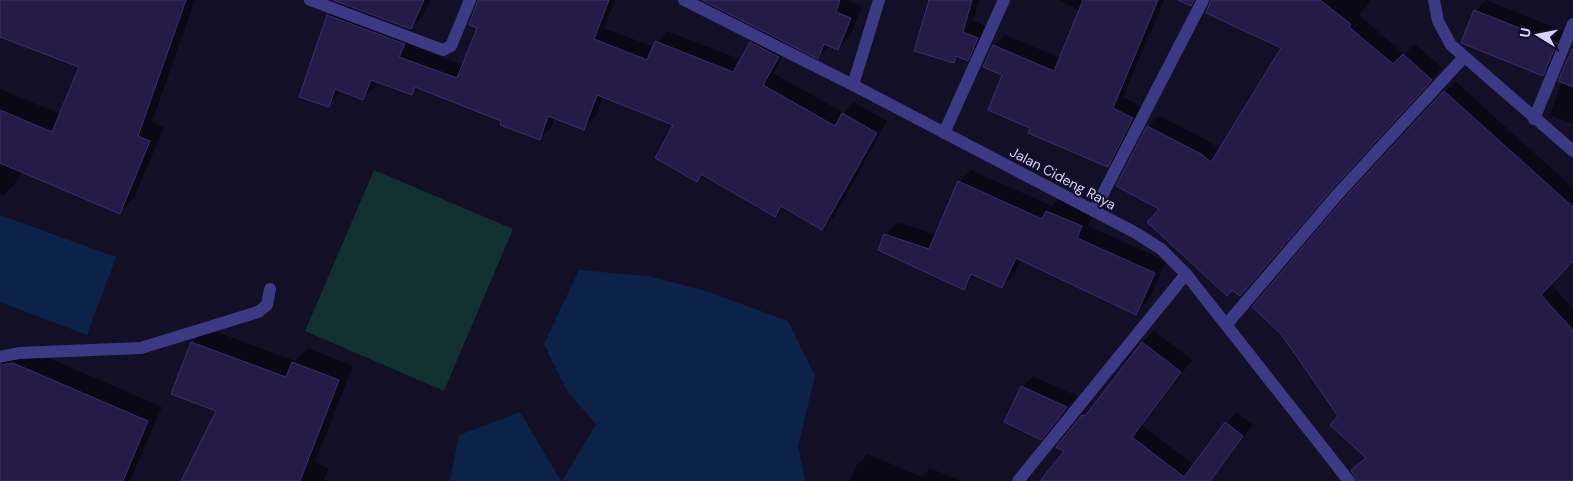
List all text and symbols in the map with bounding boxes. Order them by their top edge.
north arrow [1513,10,1563,60]
text: U [1516,26,1535,39]
street label: Jalan Cideng Raya [1007,143,1119,213]

